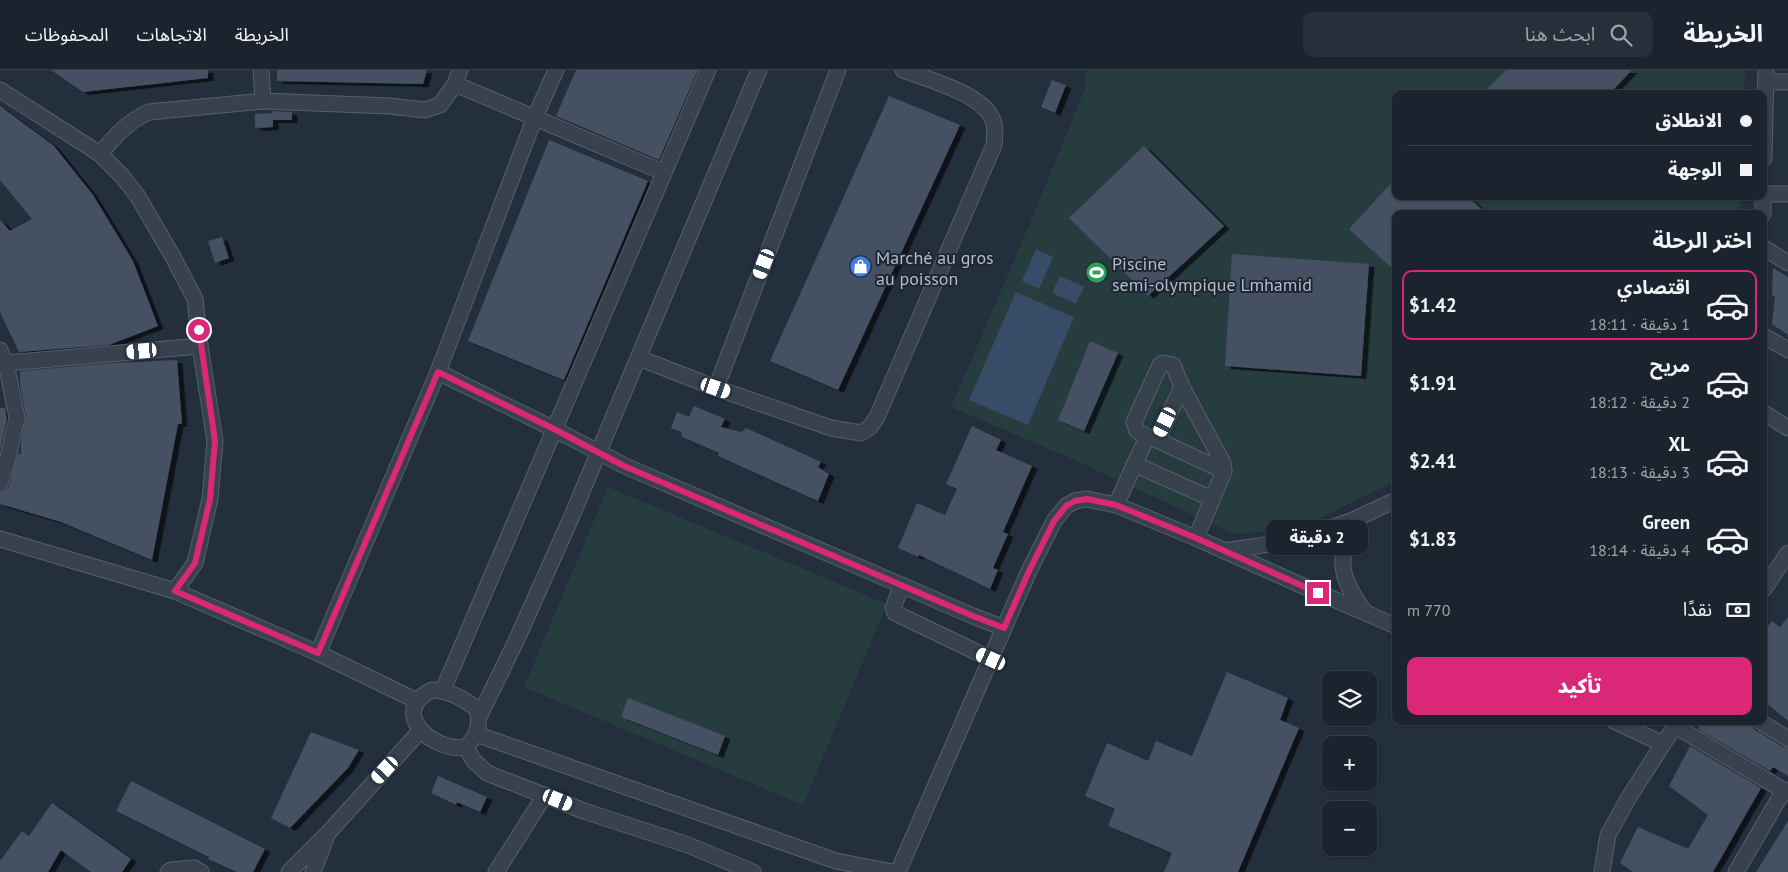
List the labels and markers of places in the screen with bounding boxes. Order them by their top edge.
place label: Marché au gros au poisson [876,246,994,290]
place label: Piscine semi-olympique Lmhamid [1112,252,1312,296]
shop icon: Marché au gros au poisson [848,255,872,279]
sports icon: Piscine semi-olympique Lmhamid [1084,261,1108,285]

